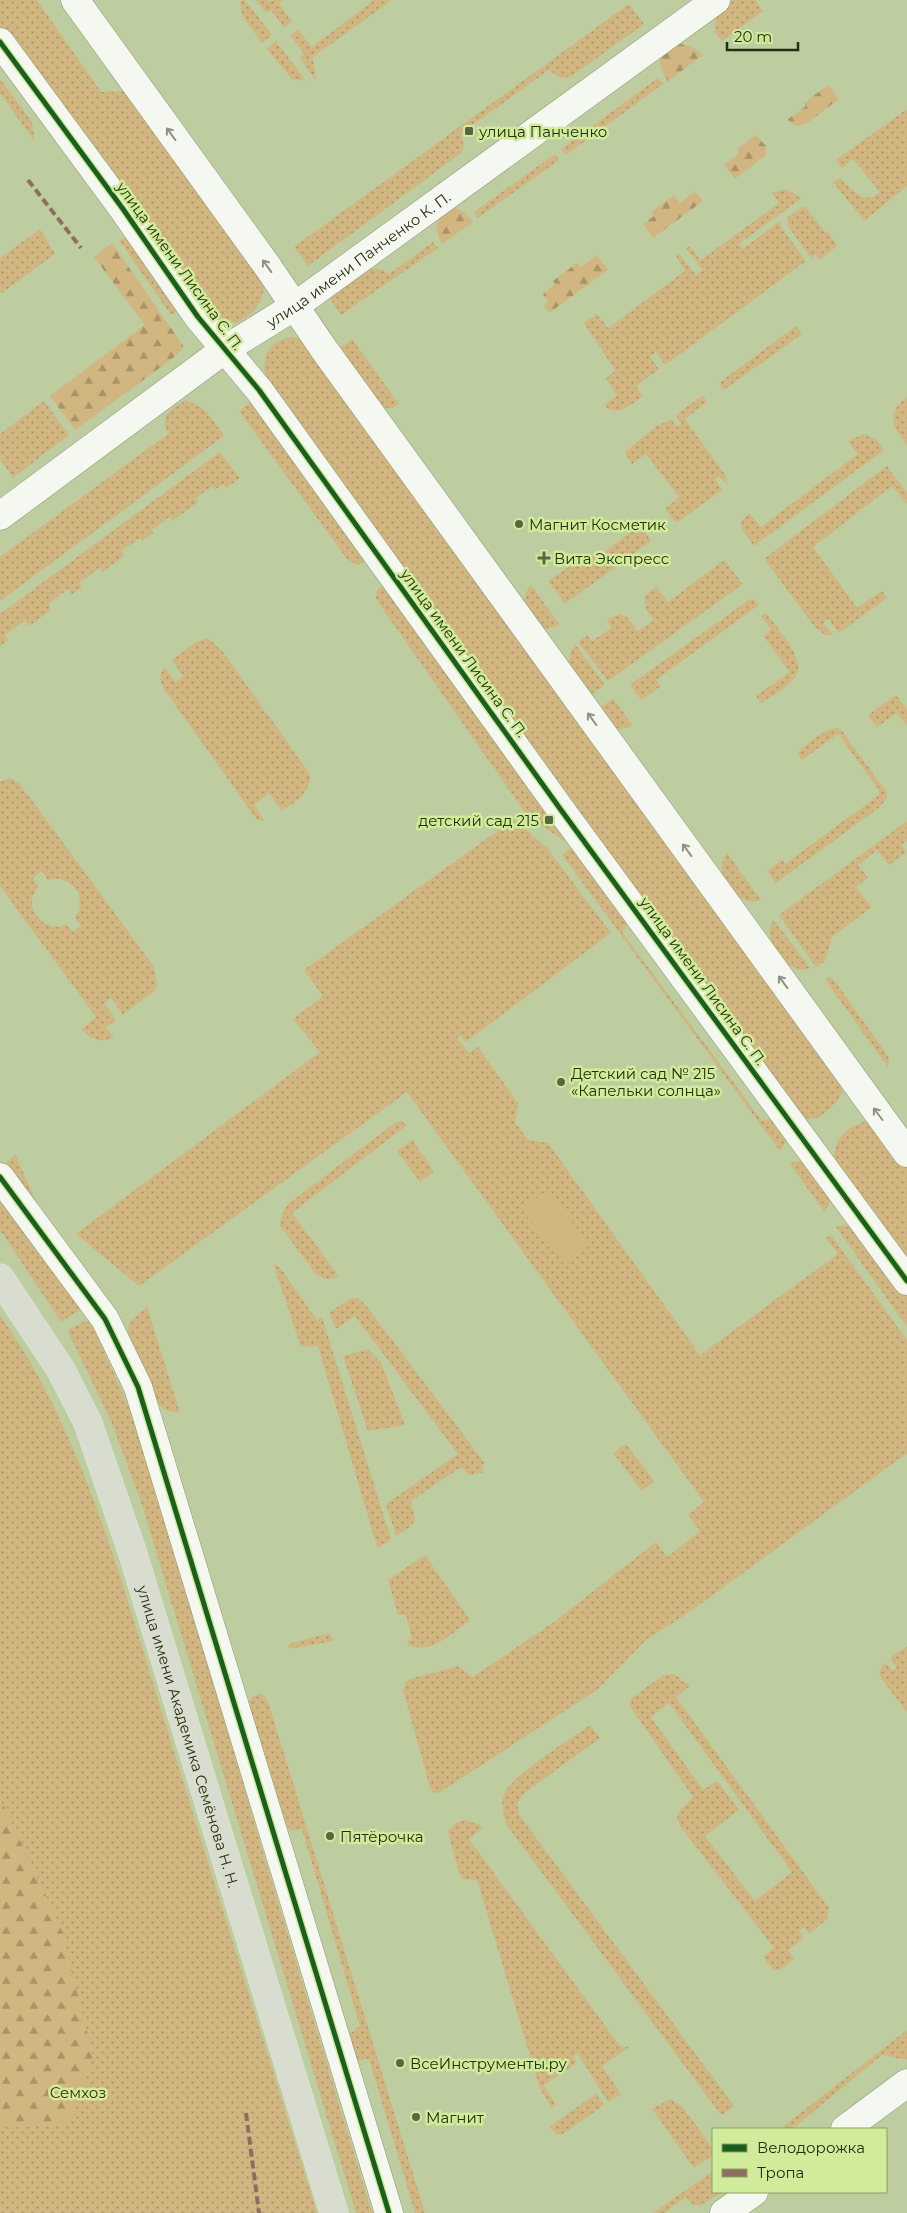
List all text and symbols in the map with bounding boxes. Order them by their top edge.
scale bar [727,20,798,52]
text: 20 m [734,27,772,46]
place label: улица Панченко [478,122,607,141]
marker: улица Панченко [463,125,475,137]
one-way arrow [166,128,177,141]
street label: улица имени Лисина С. П. [112,177,248,354]
street label: улица имени Панченко К. П. [262,187,454,332]
one-way arrow [262,259,272,273]
place label: Магнит Косметик [529,515,666,534]
marker: Магнит Косметик [513,518,525,530]
place label: Вита Экспресс [554,549,669,568]
marker: Вита Экспресс [538,552,550,564]
street label: улица имени Лисина С. П. [396,564,532,741]
one-way arrow [587,712,597,726]
place label: детский сад 215 [419,811,539,830]
marker: детский сад 215 [543,814,555,826]
one-way arrow [682,844,693,857]
street label: улица имени Лисина С. П. [635,892,771,1069]
one-way arrow [778,975,788,989]
place label: Детский сад № 215 «Капельки солнца» [571,1064,721,1100]
marker: Детский сад № 215 «Капельки солнца» [555,1076,567,1088]
one-way arrow [873,1107,883,1121]
street label: улица имени Академика Семёнова Н. Н. [133,1582,244,1890]
place label: Пятёрочка [340,1827,424,1846]
marker: Пятёрочка [324,1830,336,1842]
place label: ВсеИнструменты.ру [410,2054,567,2073]
marker: ВсеИнструменты.ру [394,2057,406,2069]
park label: Семхоз [50,2083,106,2102]
place label: Магнит [426,2108,485,2127]
marker: Магнит [410,2111,422,2123]
legend [712,2128,887,2193]
text: Велодорожка [757,2138,865,2157]
text: Тропа [757,2163,804,2182]

